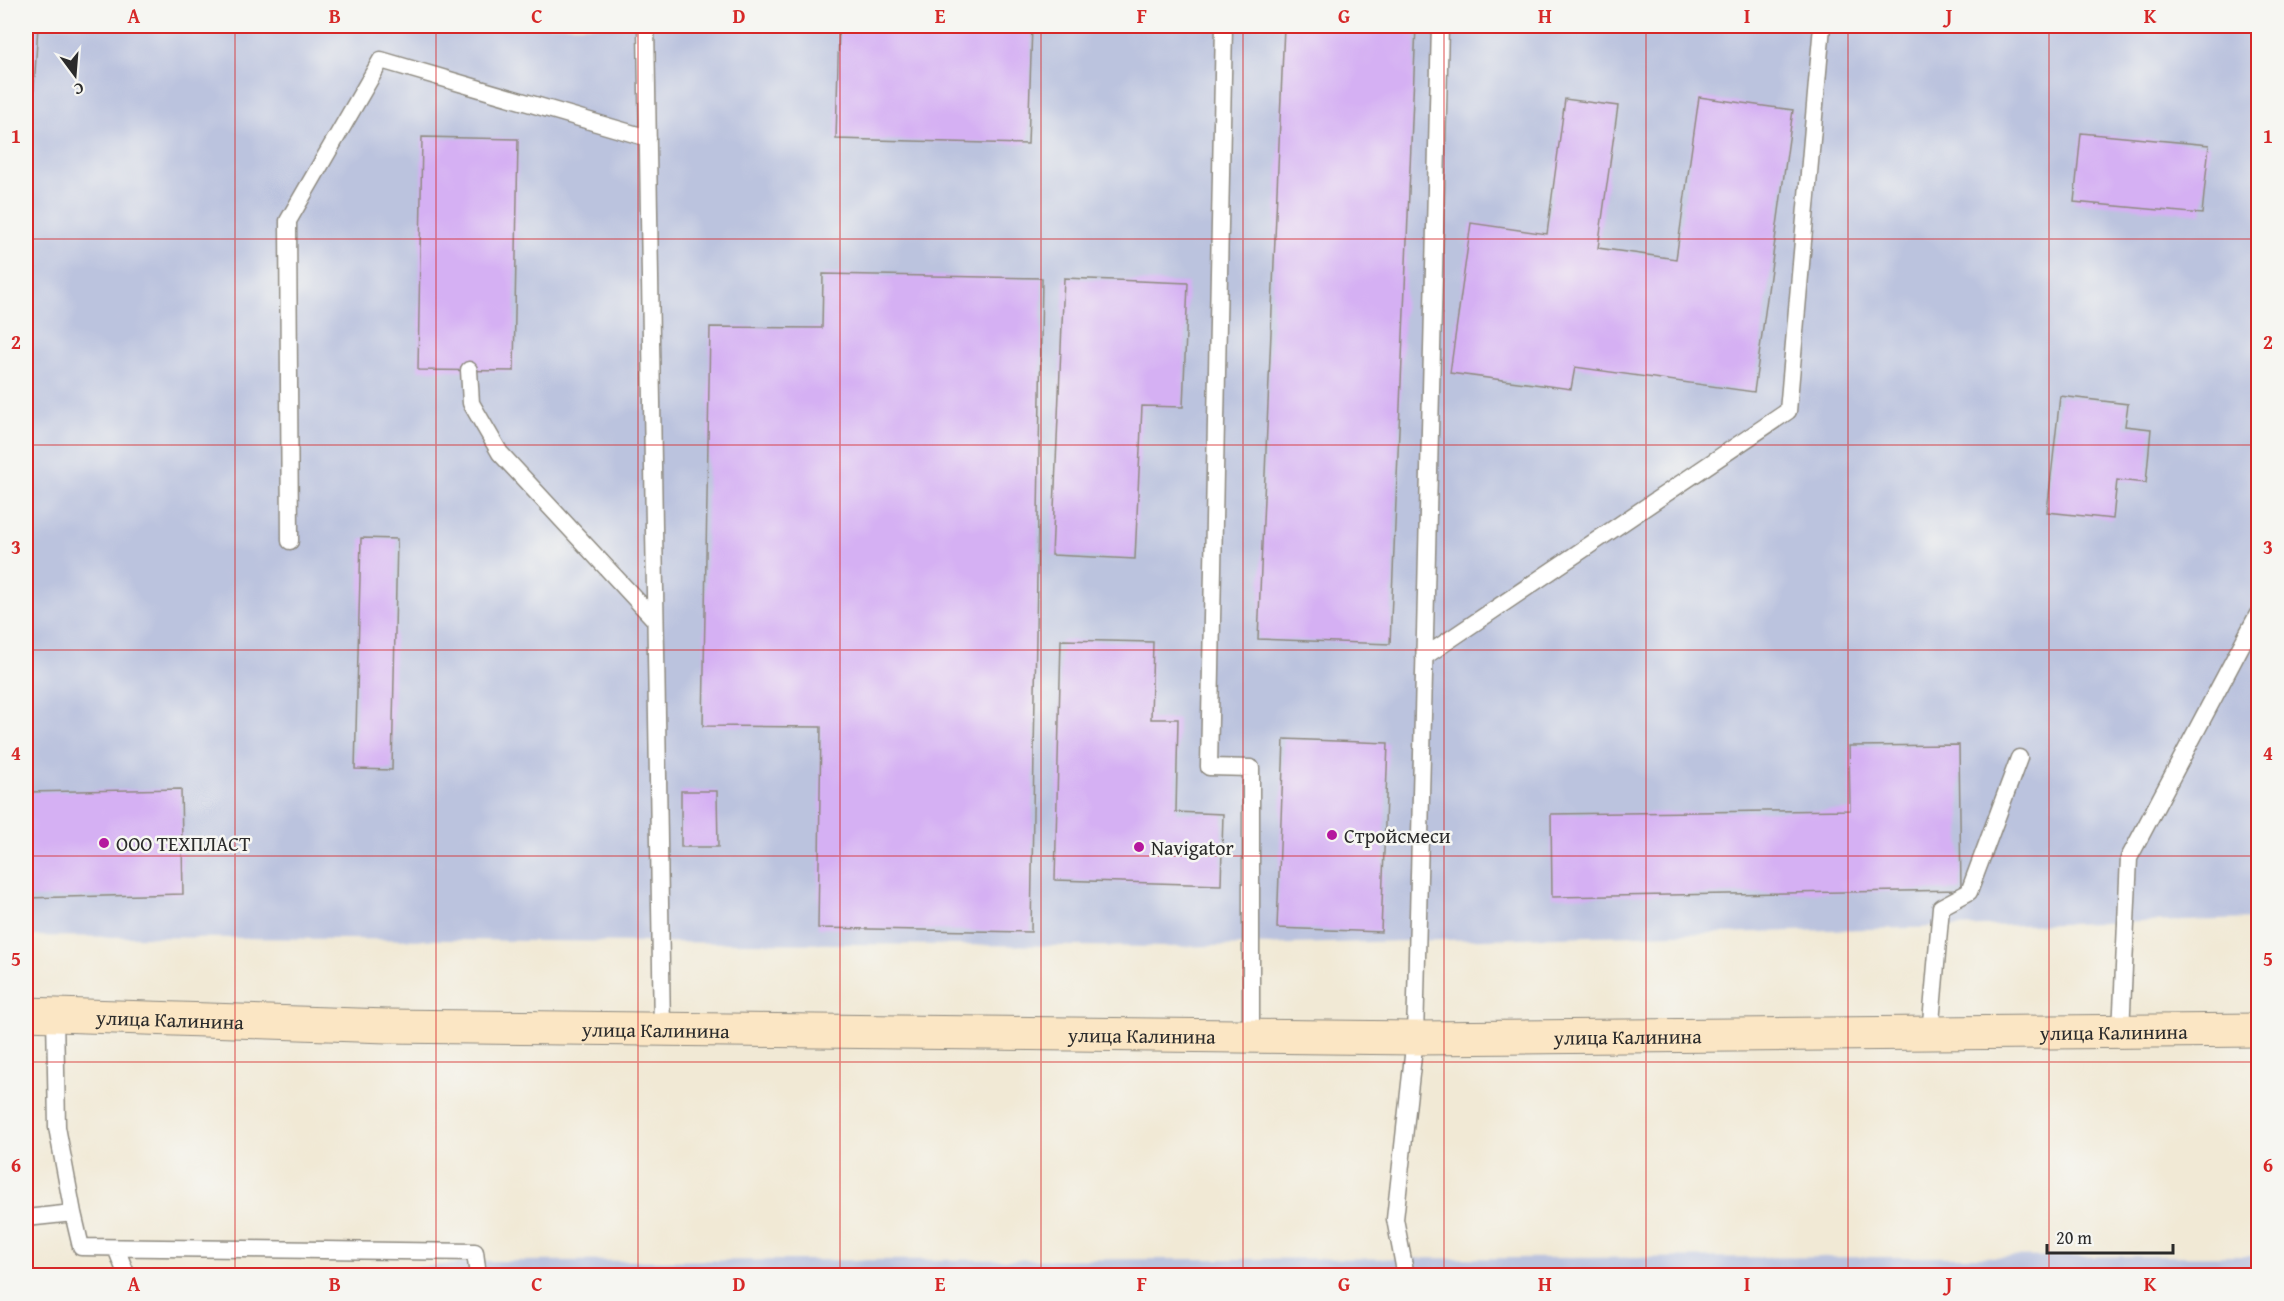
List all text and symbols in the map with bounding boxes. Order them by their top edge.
text: A [128,1,141,30]
text: B [329,1,341,30]
text: C [531,1,543,30]
text: D [732,1,746,30]
text: E [935,1,946,30]
text: F [1137,1,1147,30]
text: G [1338,1,1350,30]
text: H [1538,1,1552,30]
text: I [1744,1,1750,30]
text: J [1943,1,1953,30]
text: K [2144,1,2157,30]
north arrow [45,45,105,105]
text: С [71,77,87,102]
text: 1 [11,121,21,150]
text: 1 [2263,121,2273,150]
text: 2 [11,327,21,356]
text: 2 [2263,327,2273,356]
text: 3 [11,532,21,561]
text: 3 [2263,532,2273,561]
text: 4 [11,738,21,767]
text: 4 [2263,738,2273,767]
place label: Стройсмеси [1344,821,1451,850]
marker: Стройсмеси [1325,828,1339,842]
place label: ООО ТЕХПЛАСТ [116,829,250,858]
place label: Navigator [1151,833,1234,862]
marker: ООО ТЕХПЛАСТ [97,836,111,850]
marker: Navigator [1132,840,1146,854]
text: 5 [11,944,21,973]
text: 5 [2263,944,2273,973]
street label: улица Калинина [95,1002,245,1036]
street label: улица Калинина [581,1014,730,1045]
street label: улица Калинина [2039,1016,2188,1047]
street label: улица Калинина [1067,1019,1216,1050]
street label: улица Калинина [1553,1021,1702,1051]
text: 6 [11,1150,21,1179]
text: 6 [2263,1150,2273,1179]
scale bar [2047,1217,2173,1255]
text: 20 m [2056,1224,2092,1251]
text: A [128,1269,141,1298]
text: B [329,1269,341,1298]
text: C [531,1269,543,1298]
text: D [732,1269,746,1298]
text: E [935,1269,946,1298]
text: F [1137,1269,1147,1298]
text: G [1338,1269,1350,1298]
text: H [1538,1269,1552,1298]
text: I [1744,1269,1750,1298]
text: J [1943,1269,1953,1298]
text: K [2144,1269,2157,1298]

